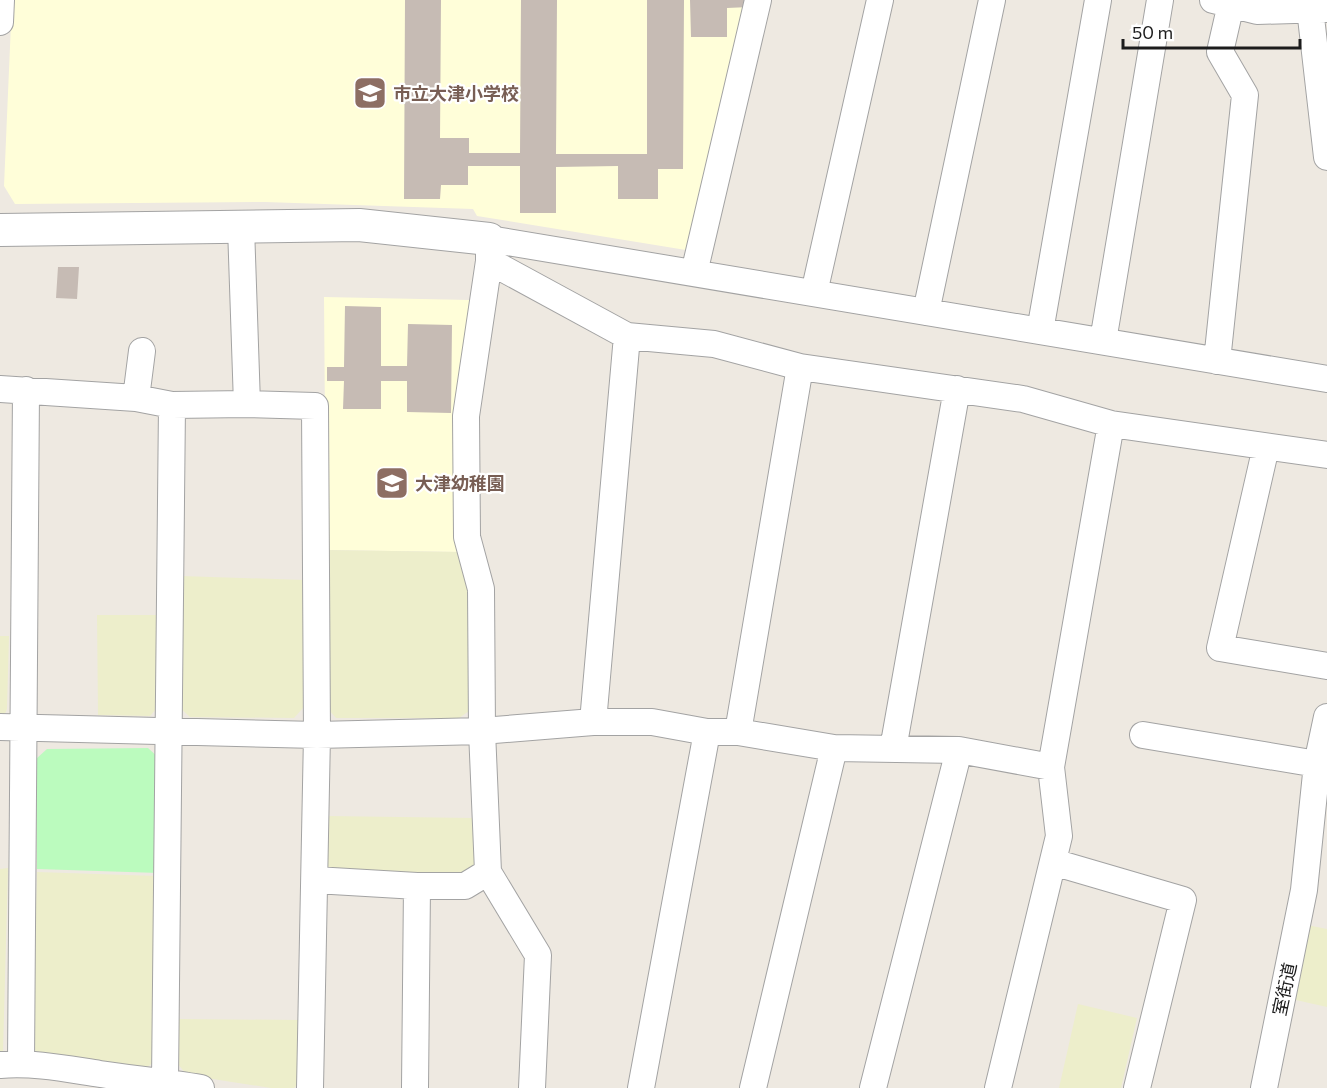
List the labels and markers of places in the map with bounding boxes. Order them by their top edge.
school or university icon: 市立大津小学校 [352,75,388,111]
place label: 市立大津小学校 [393,82,519,104]
school or university icon: 大津幼稚園 [374,465,410,501]
place label: 大津幼稚園 [415,472,505,494]

